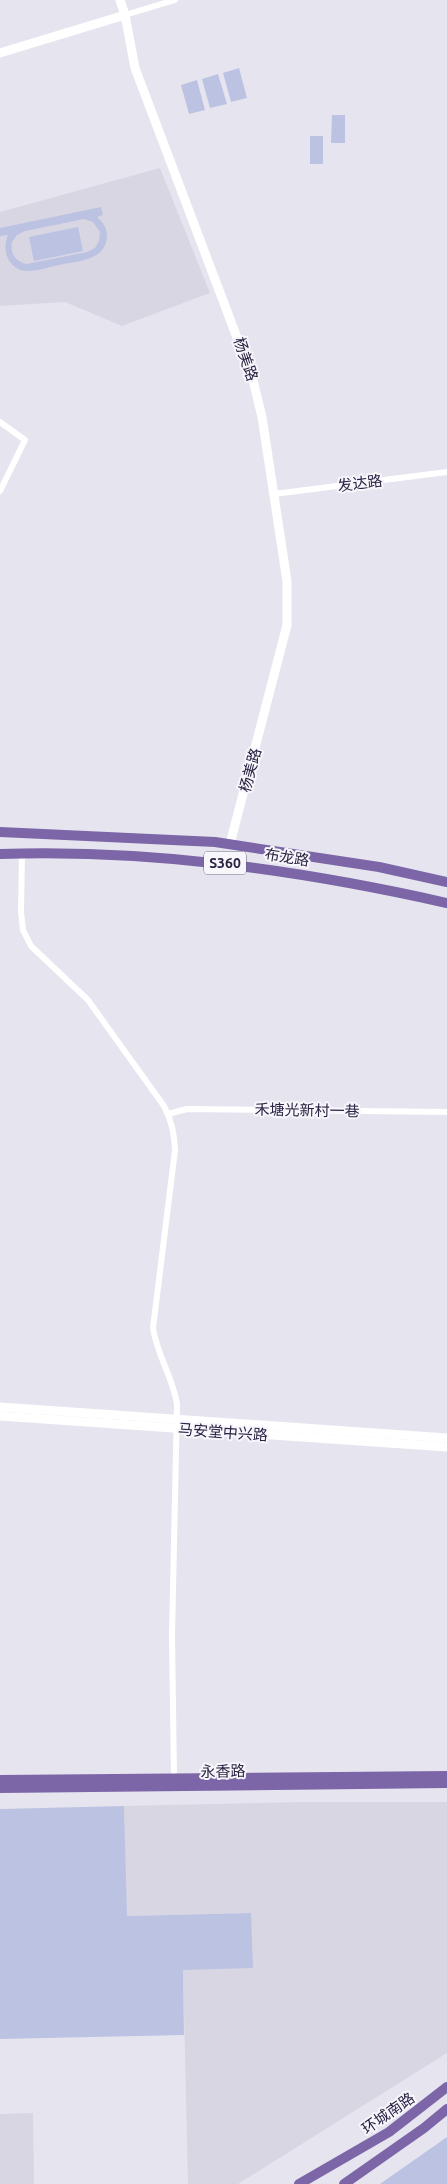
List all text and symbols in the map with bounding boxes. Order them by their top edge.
street label: 杨美路 [231,335,261,383]
street label: 发达路 [337,472,383,494]
street label: 杨美路 [236,746,264,794]
street label: 布龙路 [263,845,311,869]
road number: S360 [204,851,246,874]
street label: 禾塘光新村一巷 [254,1101,360,1119]
street label: 马安堂中兴路 [178,1420,268,1444]
street label: 永香路 [200,1762,246,1780]
street label: 环城南路 [359,2089,417,2137]

